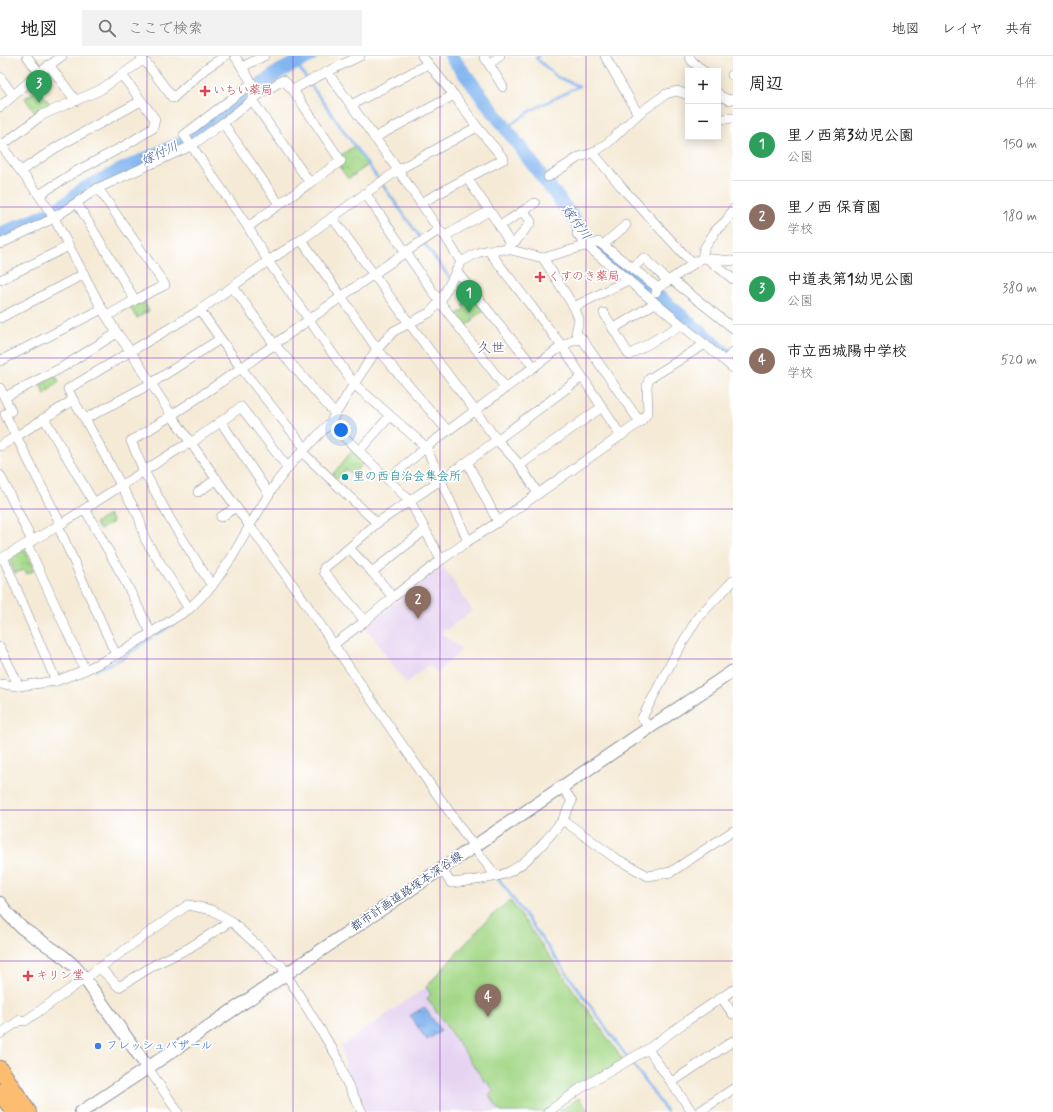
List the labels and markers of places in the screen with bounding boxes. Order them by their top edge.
pin: 3 [26,70,52,103]
place label: いちい薬局 [213,83,273,99]
marker: いちい薬局 [200,86,210,96]
place label: くすのき薬局 [548,269,620,285]
marker: くすのき薬局 [535,272,545,282]
pin: 1 [456,280,482,313]
place label: 里の西自治会集会所 [353,469,461,485]
marker: 里の西自治会集会所 [340,472,350,482]
pin: 2 [405,586,431,619]
place label: キリン堂 [36,968,84,984]
marker: キリン堂 [23,971,33,981]
pin: 4 [475,984,501,1017]
place label: フレッシュバザール [106,1038,213,1054]
marker: フレッシュバザール [93,1041,103,1051]

